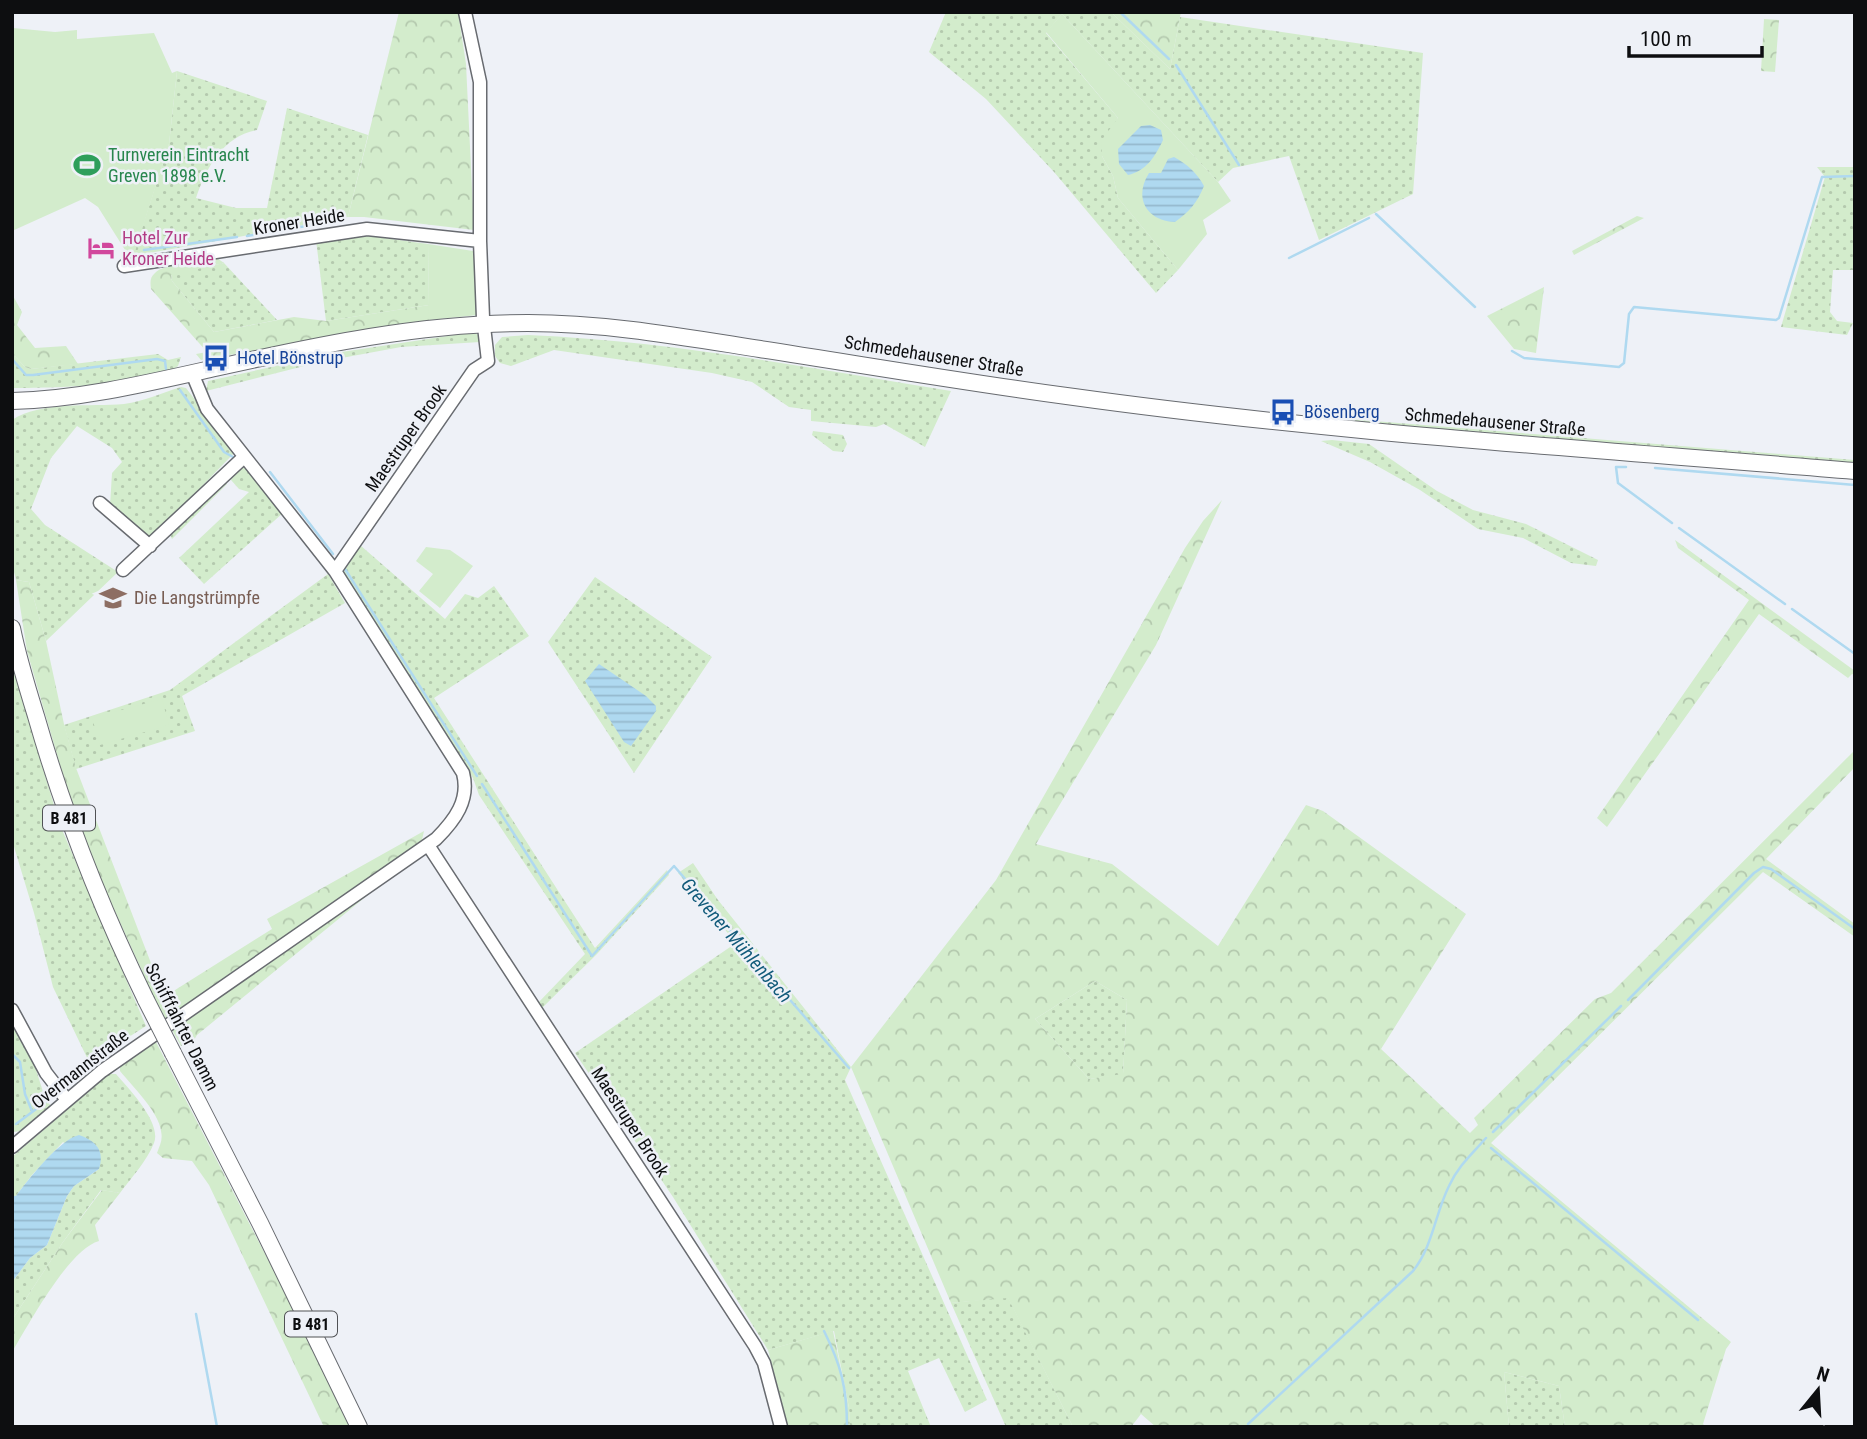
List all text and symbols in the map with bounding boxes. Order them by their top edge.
scale bar [1629,14,1762,58]
text: 100 m [1640,27,1692,51]
place label: Turnverein Eintracht Greven 1898 e.V. [108,144,249,186]
sports icon: Turnverein Eintracht Greven 1898 e.V. [72,150,102,180]
street label: Kroner Heide [252,204,346,239]
place label: Hotel Zur Kroner Heide [122,227,214,269]
hotel icon: Hotel Zur Kroner Heide [86,233,116,263]
street label: Schmedehausener Straße [843,331,1025,380]
bus stop icon: Hotel Bönstrup [201,343,231,373]
place label: Hotel Bönstrup [237,347,344,368]
street label: Maestruper Brook [361,380,451,496]
bus stop icon: Bösenberg [1268,397,1298,427]
place label: Bösenberg [1304,401,1380,422]
street label: Schmedehausener Straße [1404,403,1586,440]
school or university icon: Die Langstrümpfe [98,583,128,613]
place label: Die Langstrümpfe [134,587,260,608]
road number: B 481 [43,806,95,831]
water label: Grevener Mühlenbach [676,873,797,1007]
street label: Schifffahrter Damm [141,960,224,1094]
street label: Overmannstraße [27,1024,132,1113]
street label: Maestruper Brook [587,1063,674,1181]
road number: B 481 [285,1312,337,1336]
north arrow [1783,1355,1853,1425]
text: N [1814,1362,1832,1387]

